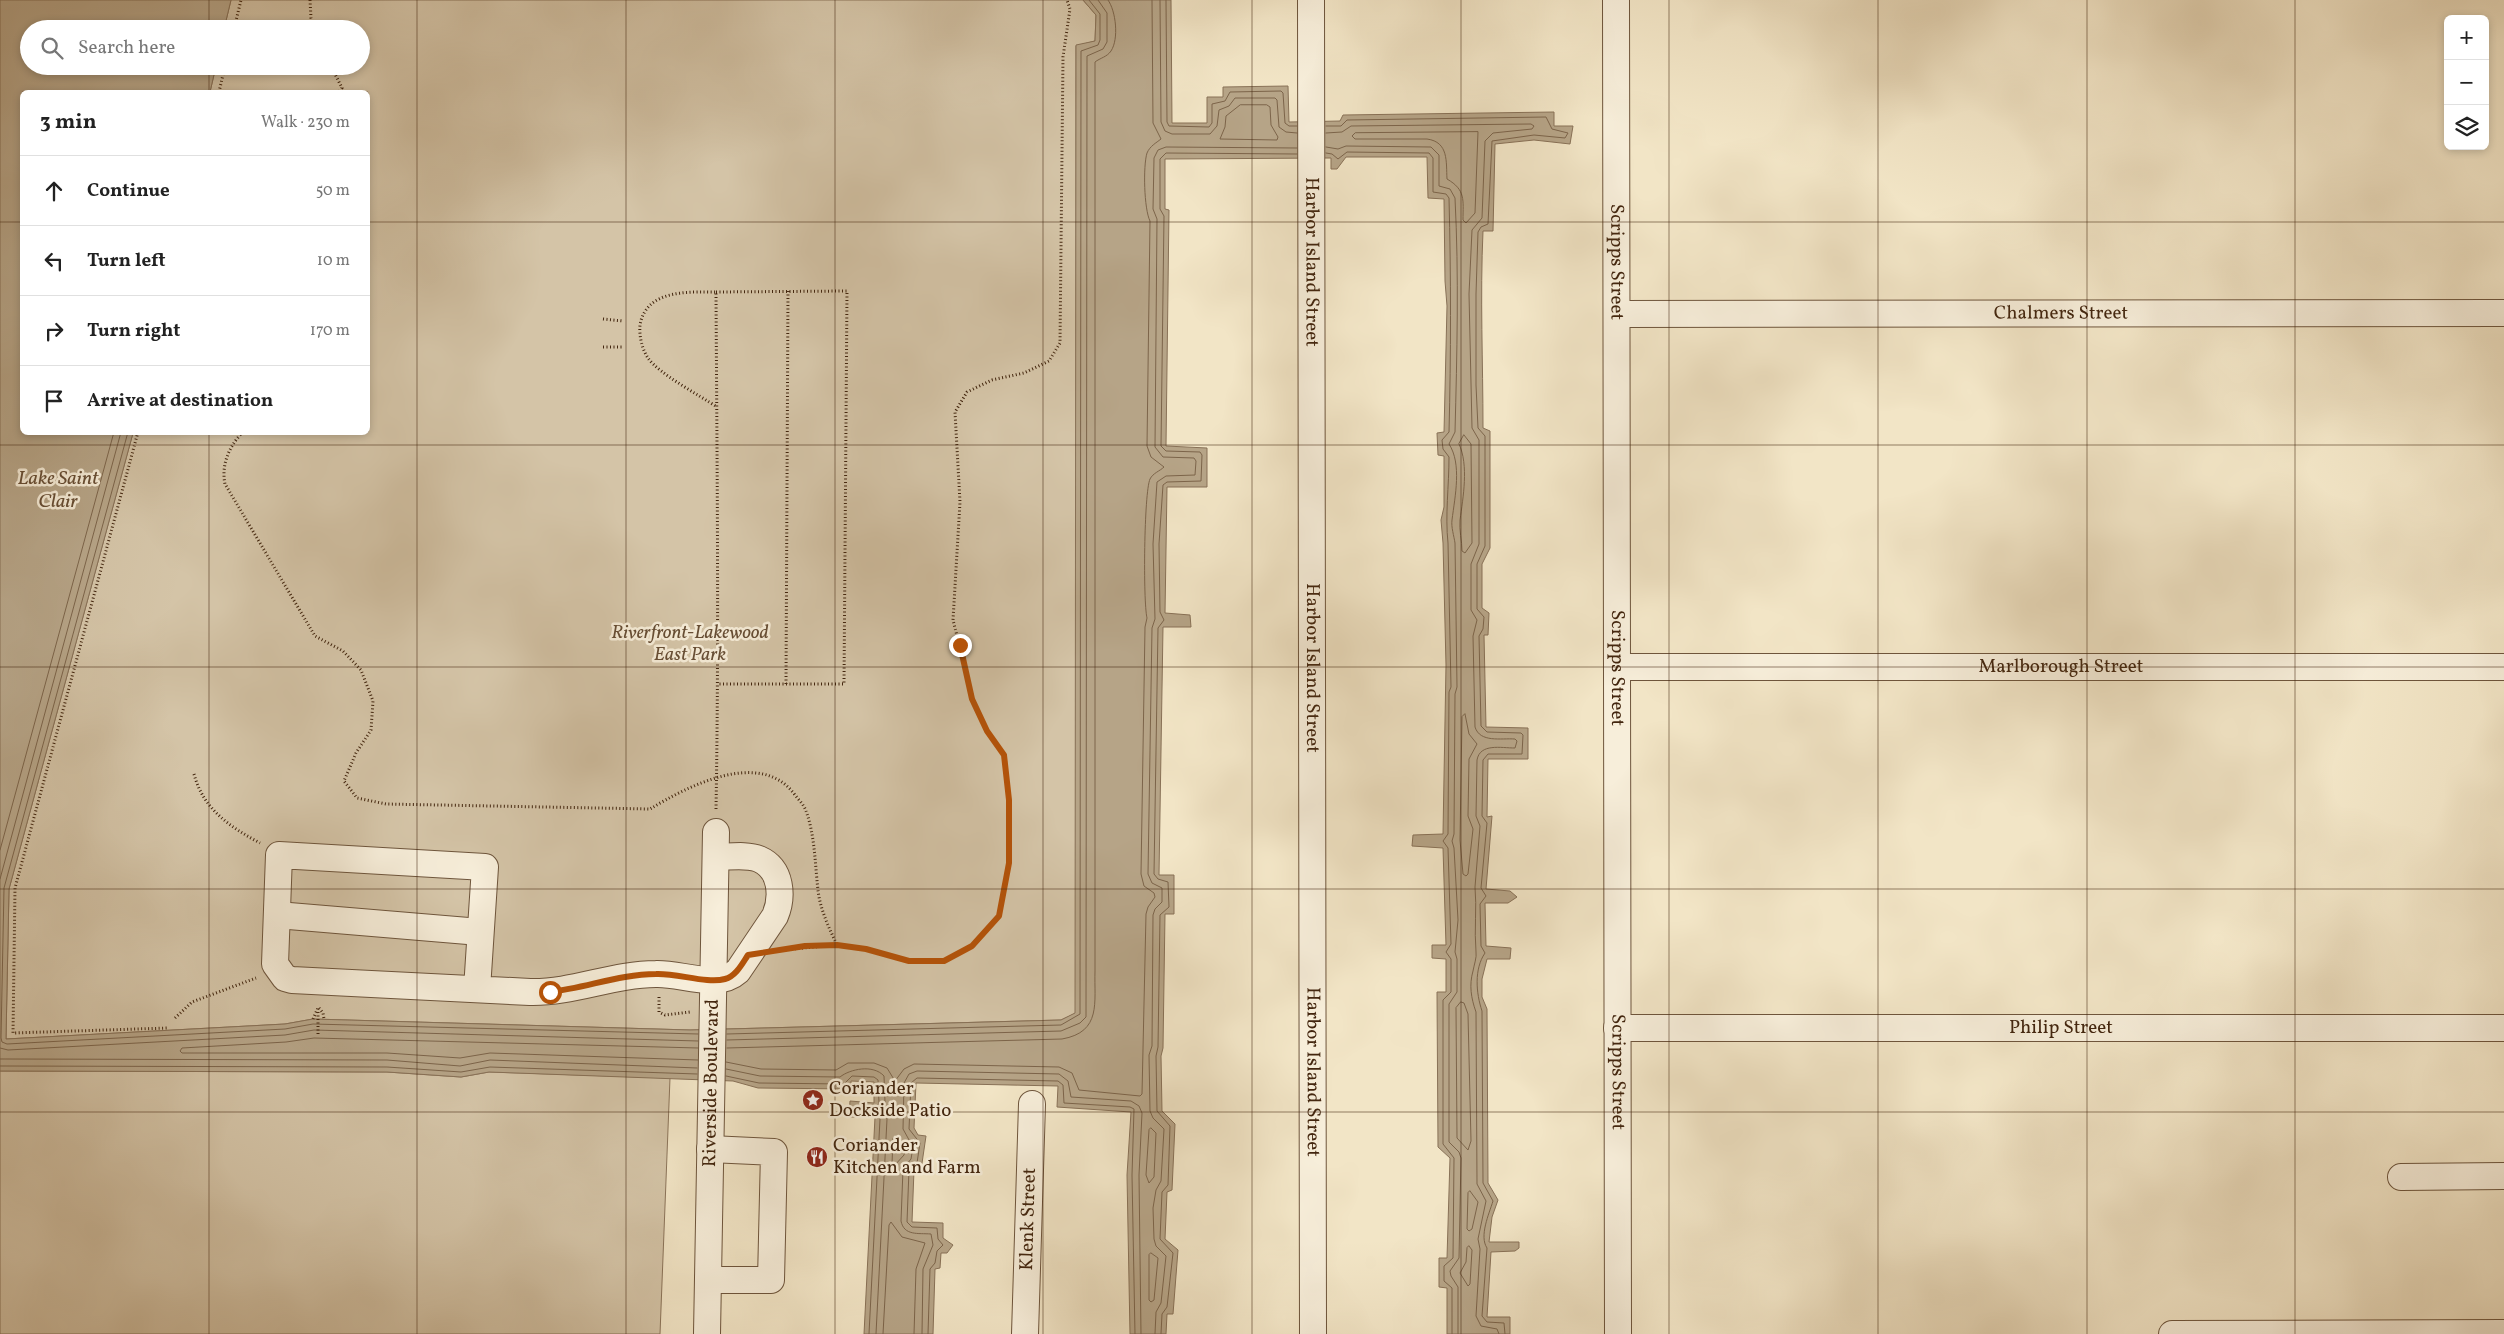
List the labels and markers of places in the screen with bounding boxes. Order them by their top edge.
place label: Coriander Dockside Patio [829,1076,951,1124]
place icon: Coriander Dockside Patio [801,1088,825,1112]
place label: Coriander Kitchen and Farm [833,1133,981,1181]
restaurant icon: Coriander Kitchen and Farm [805,1145,829,1169]

